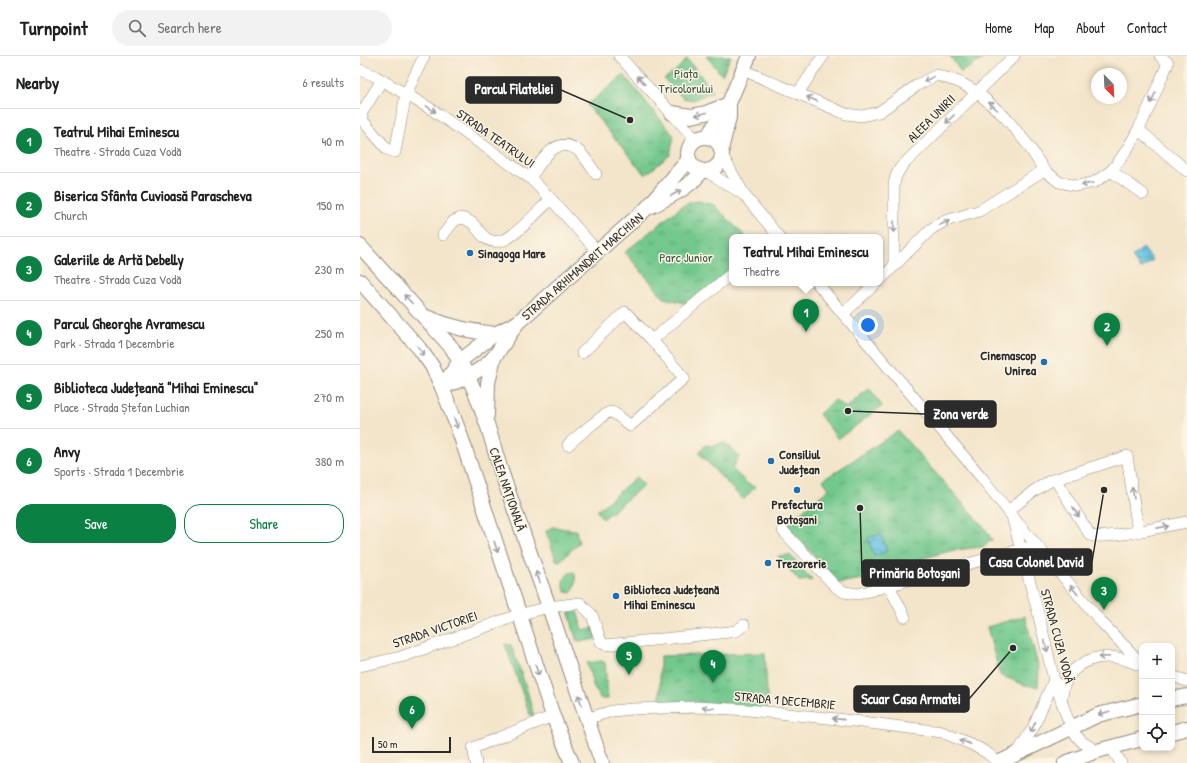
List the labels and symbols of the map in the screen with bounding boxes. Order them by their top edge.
park label: Piața Tricolorului [659,64,713,97]
north arrow [1091,68,1127,104]
one-way arrow [636,75,645,85]
one-way arrow [923,76,935,83]
callout: Parcul Filateliei [466,77,561,103]
text: Parcul Filateliei [474,79,554,98]
street label: ALEEA UNIRII [903,90,959,146]
one-way arrow [1148,92,1156,104]
one-way arrow [807,95,819,103]
one-way arrow [988,101,998,111]
street label: STRADA TEATRULUI [453,104,539,172]
one-way arrow [425,105,437,113]
one-way arrow [695,111,708,118]
one-way arrow [945,114,955,124]
one-way arrow [1081,180,1094,188]
one-way arrow [670,188,682,196]
street label: STRADA ARHIMANDRIT MARCHIAN [517,208,647,324]
one-way arrow [938,218,950,226]
one-way arrow [890,220,898,233]
place label: Sinagoga Mare [478,244,547,263]
marker: Sinagoga Mare [465,248,475,258]
park label: Parc Junior [659,248,713,266]
one-way arrow [403,294,412,304]
pin: 1 [793,299,819,332]
pin: 2 [1094,313,1120,346]
your location [858,315,878,335]
one-way arrow [417,346,425,357]
place label: Cinemascop Unirea [980,346,1037,379]
marker: Cinemascop Unirea [1039,357,1049,367]
callout: Zona verde [925,401,996,427]
text: Zona verde [933,404,989,423]
one-way arrow [452,417,460,429]
street label: CALEA NAȚIONALĂ [485,445,531,534]
place label: Consiliul Județean [779,445,821,478]
marker: Consiliul Județean [766,456,776,466]
marker: Prefectura Botoșani [792,485,802,495]
one-way arrow [1128,487,1136,500]
place label: Prefectura Botoșani [771,495,823,528]
one-way arrow [1072,506,1080,517]
one-way arrow [1156,523,1169,531]
one-way arrow [493,540,500,553]
callout: Casa Colonel David [981,549,1092,575]
text: Casa Colonel David [988,552,1084,571]
place label: Trezorerie [775,554,827,572]
marker: Trezorerie [763,558,773,568]
callout: Primăria Botoșani [862,560,969,586]
text: Primăria Botoșani [869,563,961,582]
one-way arrow [534,571,542,583]
pin: 3 [1091,577,1117,610]
place label: Biblioteca Județeană Mihai Eminescu [624,580,720,613]
one-way arrow [1070,585,1079,595]
street label: STRADA CUZA VODĂ [1037,587,1079,686]
marker: Biblioteca Județeană Mihai Eminescu [611,591,621,601]
street label: STRADA VICTORIEI [390,606,480,652]
one-way arrow [1043,639,1051,652]
pin: 5 [616,642,642,675]
pin: 4 [700,650,726,683]
one-way arrow [1098,654,1111,661]
one-way arrow [534,664,542,676]
callout: Scuar Casa Armatei [854,686,969,712]
street label: STRADA 1 DECEMBRIE [734,687,837,713]
text: Scuar Casa Armatei [861,689,961,708]
one-way arrow [576,693,583,706]
pin: 6 [399,696,425,729]
one-way arrow [702,704,715,711]
one-way arrow [1098,710,1111,717]
one-way arrow [832,715,845,723]
one-way arrow [1029,721,1037,733]
scale bar [372,735,451,754]
one-way arrow [959,737,971,745]

